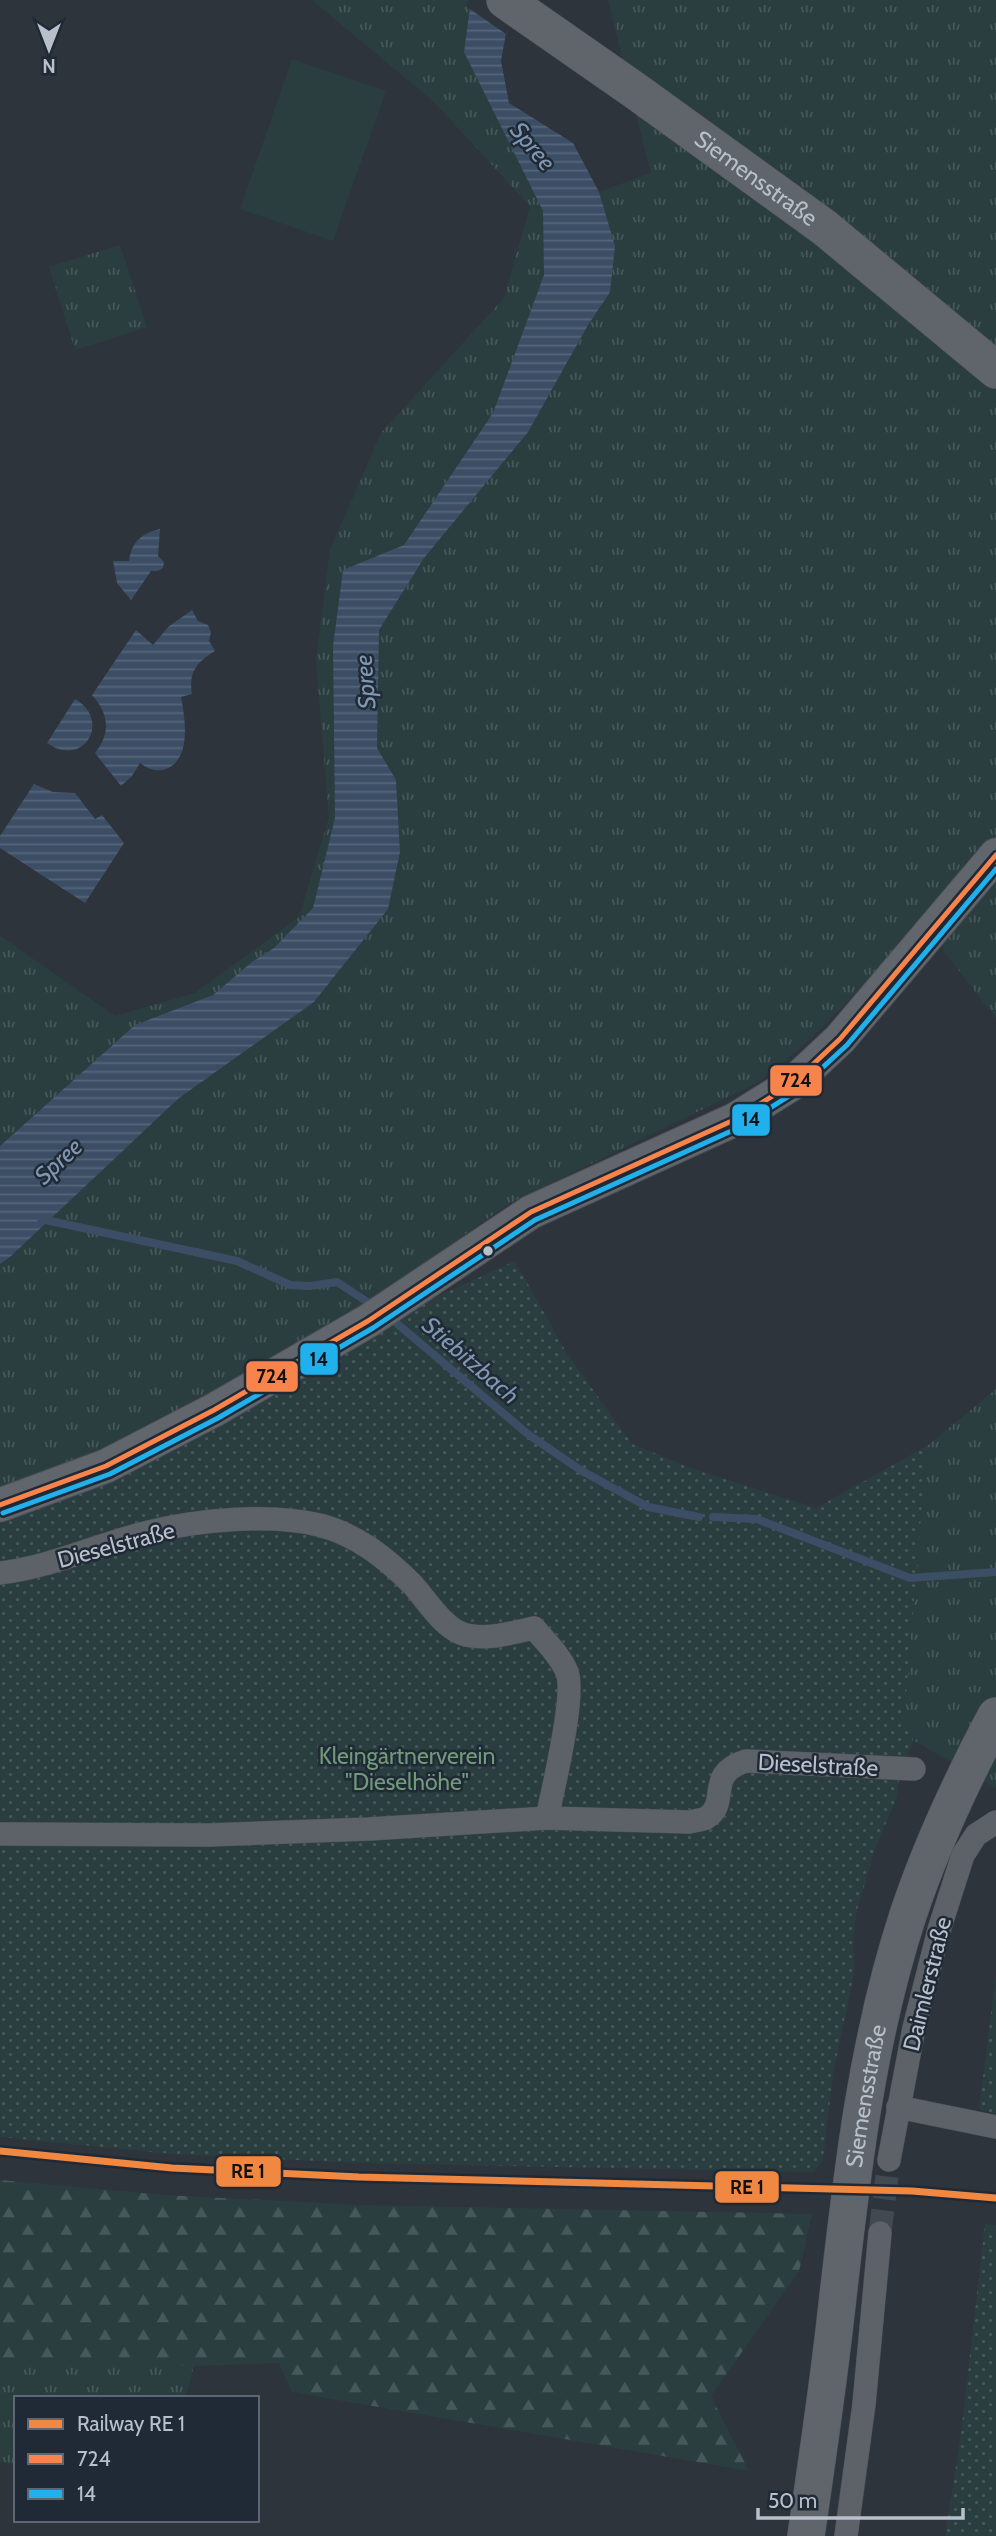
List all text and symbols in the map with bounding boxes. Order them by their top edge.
north arrow [14,14,84,84]
text: N [42,54,56,77]
water label: Spree [504,116,562,176]
street label: Siemensstraße [689,124,823,232]
water label: Spree [349,654,381,710]
line badge: 724 [769,1064,823,1097]
text: 724 [780,1069,812,1092]
line badge: 14 [731,1103,771,1137]
text: 14 [742,1108,760,1131]
water label: Spree [28,1132,88,1190]
unlabelled marker [481,1244,495,1258]
water label: Stiebitzbach [417,1310,525,1410]
line badge: 14 [299,1342,339,1376]
text: 14 [310,1348,328,1371]
line badge: 724 [245,1360,299,1393]
text: 724 [256,1365,288,1388]
street label: Dieselstraße [54,1516,178,1574]
park label: Kleingärtnerverein "Dieselhöhe" [319,1742,495,1796]
street label: Dieselstraße [757,1748,879,1782]
street label: Daimlerstraße [897,1914,957,2054]
street label: Siemensstraße [840,2022,892,2169]
line badge: RE 1 [215,2155,282,2188]
text: RE 1 [231,2160,265,2183]
line badge: RE 1 [714,2170,780,2204]
text: RE 1 [730,2176,764,2199]
legend [14,2396,259,2522]
text: Railway RE 1 [77,2411,185,2436]
text: 724 [77,2446,111,2471]
scale bar [758,2476,963,2520]
text: 14 [77,2481,96,2506]
text: 50 m [768,2488,817,2513]

